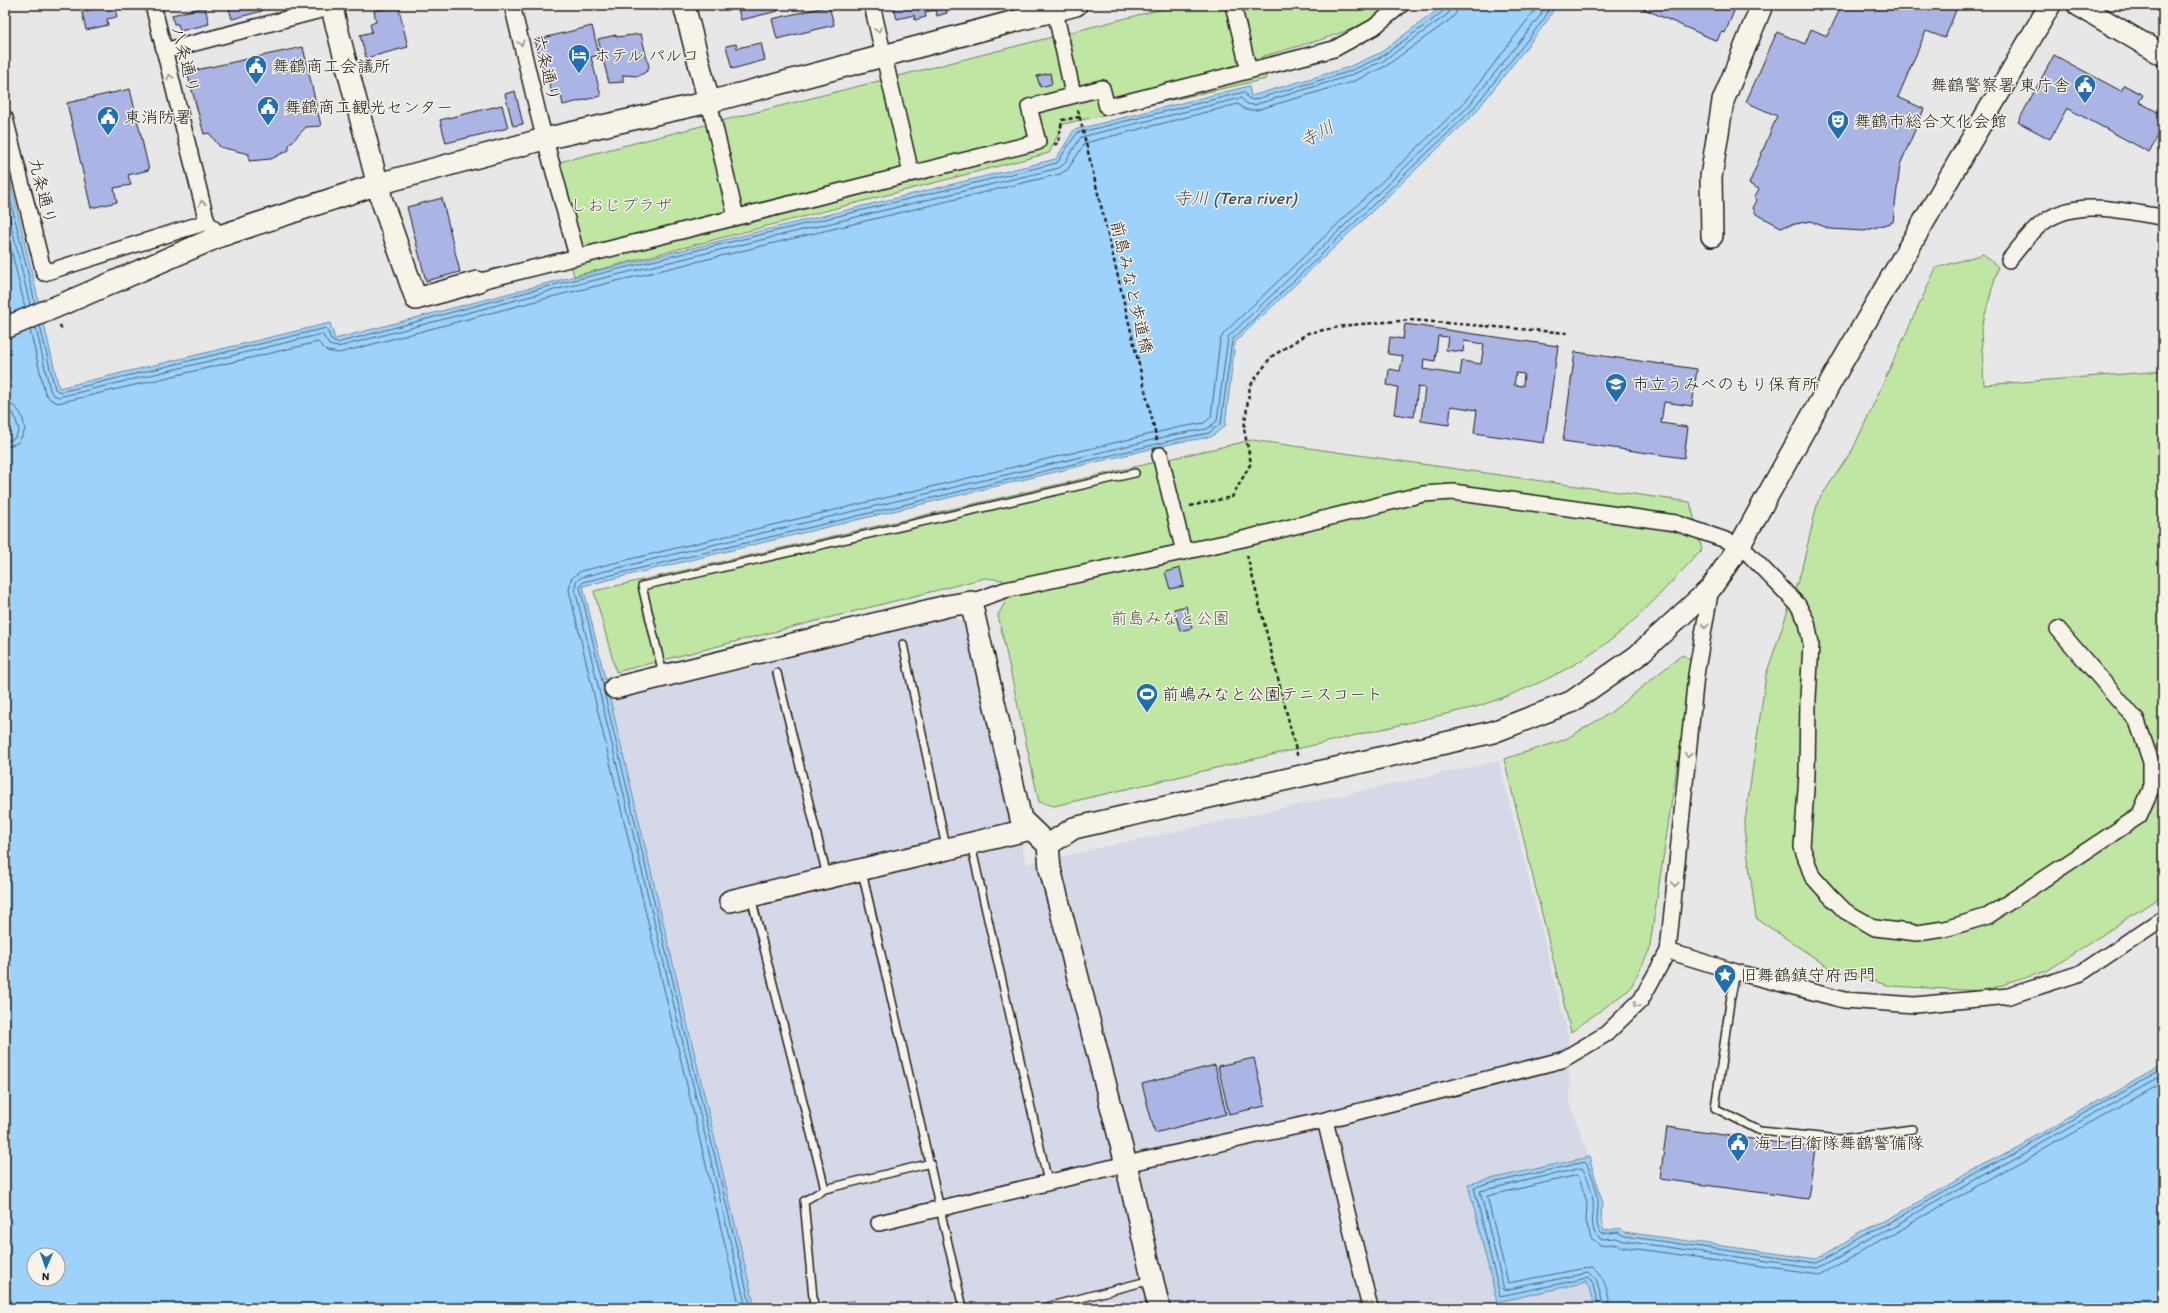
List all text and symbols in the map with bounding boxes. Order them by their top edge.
street label: 八条通り [168,25,204,95]
one-way arrow [874,27,882,34]
street label: 六条通り [530,33,564,103]
one-way arrow [517,40,525,46]
hotel icon: ホテル パルコ [566,42,592,75]
place label: ホテル パルコ [594,45,699,65]
public building icon: 舞鶴商工会議所 [243,53,269,86]
place label: 舞鶴商工会議所 [272,56,391,76]
public building icon: 舞鶴警察署 東庁舎 [2072,72,2098,105]
one-way arrow [166,73,175,80]
place label: 舞鶴警察署 東庁舎 [1930,75,2070,95]
public building icon: 舞鶴商工観光センター [255,94,281,127]
place label: 舞鶴商工観光センター [284,97,453,117]
public building icon: 東消防署 [95,104,121,137]
place label: 東消防署 [124,107,192,127]
theatre icon: 舞鶴市総合文化会館 [1825,108,1851,141]
place label: 舞鶴市総合文化会館 [1854,111,2007,131]
water label: 寺川 [1296,116,1338,152]
street label: 九条通り [25,156,61,226]
water label: 寺川 (Tera river) [1173,187,1298,209]
park label: しおじプラザ [570,195,672,215]
one-way arrow [198,199,207,206]
street label: 前島みなと歩道橋 [1107,218,1157,356]
school or university icon: 市立うみべのもり保育所 [1603,371,1629,404]
place label: 市立うみべのもり保育所 [1632,374,1819,394]
park label: 前島みなと公園 [1111,608,1230,628]
one-way arrow [1701,623,1709,629]
sports icon: 前嶋みなと公園テニスコート [1134,681,1160,714]
place label: 前嶋みなと公園テニスコート [1162,684,1383,704]
one-way arrow [1684,752,1693,758]
one-way arrow [1671,881,1680,887]
place icon: 旧舞鶴鎮守府西門 [1712,962,1738,995]
place label: 旧舞鶴鎮守府西門 [1740,965,1876,985]
one-way arrow [1633,1000,1641,1008]
public building icon: 海上自衛隊舞鶴警備隊 [1725,1130,1751,1163]
place label: 海上自衛隊舞鶴警備隊 [1754,1133,1924,1153]
north arrow [26,1247,66,1287]
text: N [42,1270,50,1283]

